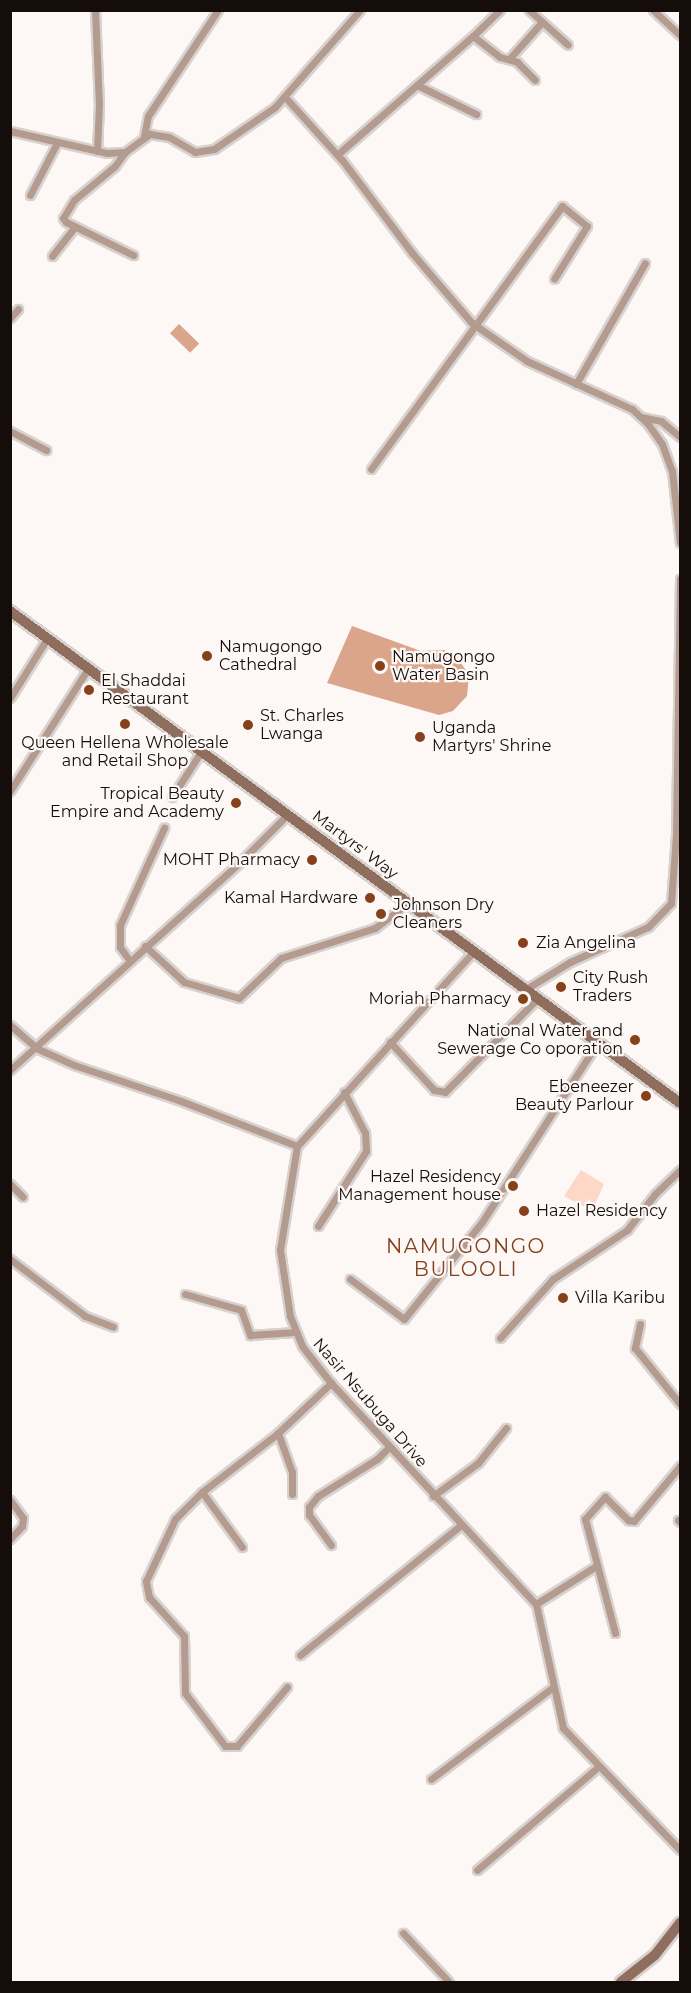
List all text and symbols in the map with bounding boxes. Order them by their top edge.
place label: Namugongo Cathedral [219,637,322,675]
place label: Namugongo Water Basin [392,647,495,685]
marker: Namugongo Cathedral [200,649,214,663]
marker: Namugongo Water Basin [373,659,387,673]
place label: El Shaddai Restaurant [101,671,189,709]
marker: El Shaddai Restaurant [82,683,96,697]
place label: St. Charles Lwanga [260,706,344,744]
marker: Queen Hellena Wholesale and Retail Shop [118,717,132,731]
marker: St. Charles Lwanga [241,718,255,732]
place label: Uganda Martyrs' Shrine [432,718,551,756]
marker: Uganda Martyrs' Shrine [413,730,427,744]
place label: Queen Hellena Wholesale and Retail Shop [21,733,229,771]
place label: Tropical Beauty Empire and Academy [50,784,224,822]
marker: Tropical Beauty Empire and Academy [229,796,243,810]
street label: Martyrs' Way [308,807,402,883]
place label: MOHT Pharmacy [163,850,300,870]
marker: MOHT Pharmacy [305,853,319,867]
place label: Kamal Hardware [224,888,358,908]
marker: Kamal Hardware [363,891,377,905]
place label: Johnson Dry Cleaners [393,895,494,933]
marker: Johnson Dry Cleaners [374,907,388,921]
place label: Zia Angelina [536,933,636,953]
marker: Zia Angelina [514,934,532,952]
place label: City Rush Traders [573,968,648,1006]
marker: City Rush Traders [554,980,568,994]
place label: Moriah Pharmacy [369,989,511,1009]
marker: Moriah Pharmacy [516,992,530,1006]
place label: National Water and Sewerage Co oporation [437,1021,623,1059]
marker: National Water and Sewerage Co oporation [628,1033,642,1047]
place label: Ebeneezer Beauty Parlour [515,1077,634,1115]
marker: Ebeneezer Beauty Parlour [639,1089,653,1103]
place label: Hazel Residency Management house [338,1167,501,1205]
marker: Hazel Residency Management house [506,1179,520,1193]
place label: Hazel Residency [536,1201,667,1221]
marker: Hazel Residency [517,1204,531,1218]
district label: NAMUGONGO BULOOLI [386,1234,546,1281]
place label: Villa Karibu [575,1288,665,1308]
marker: Villa Karibu [556,1291,570,1305]
street label: Nasir Nsubuga Drive [309,1335,431,1471]

